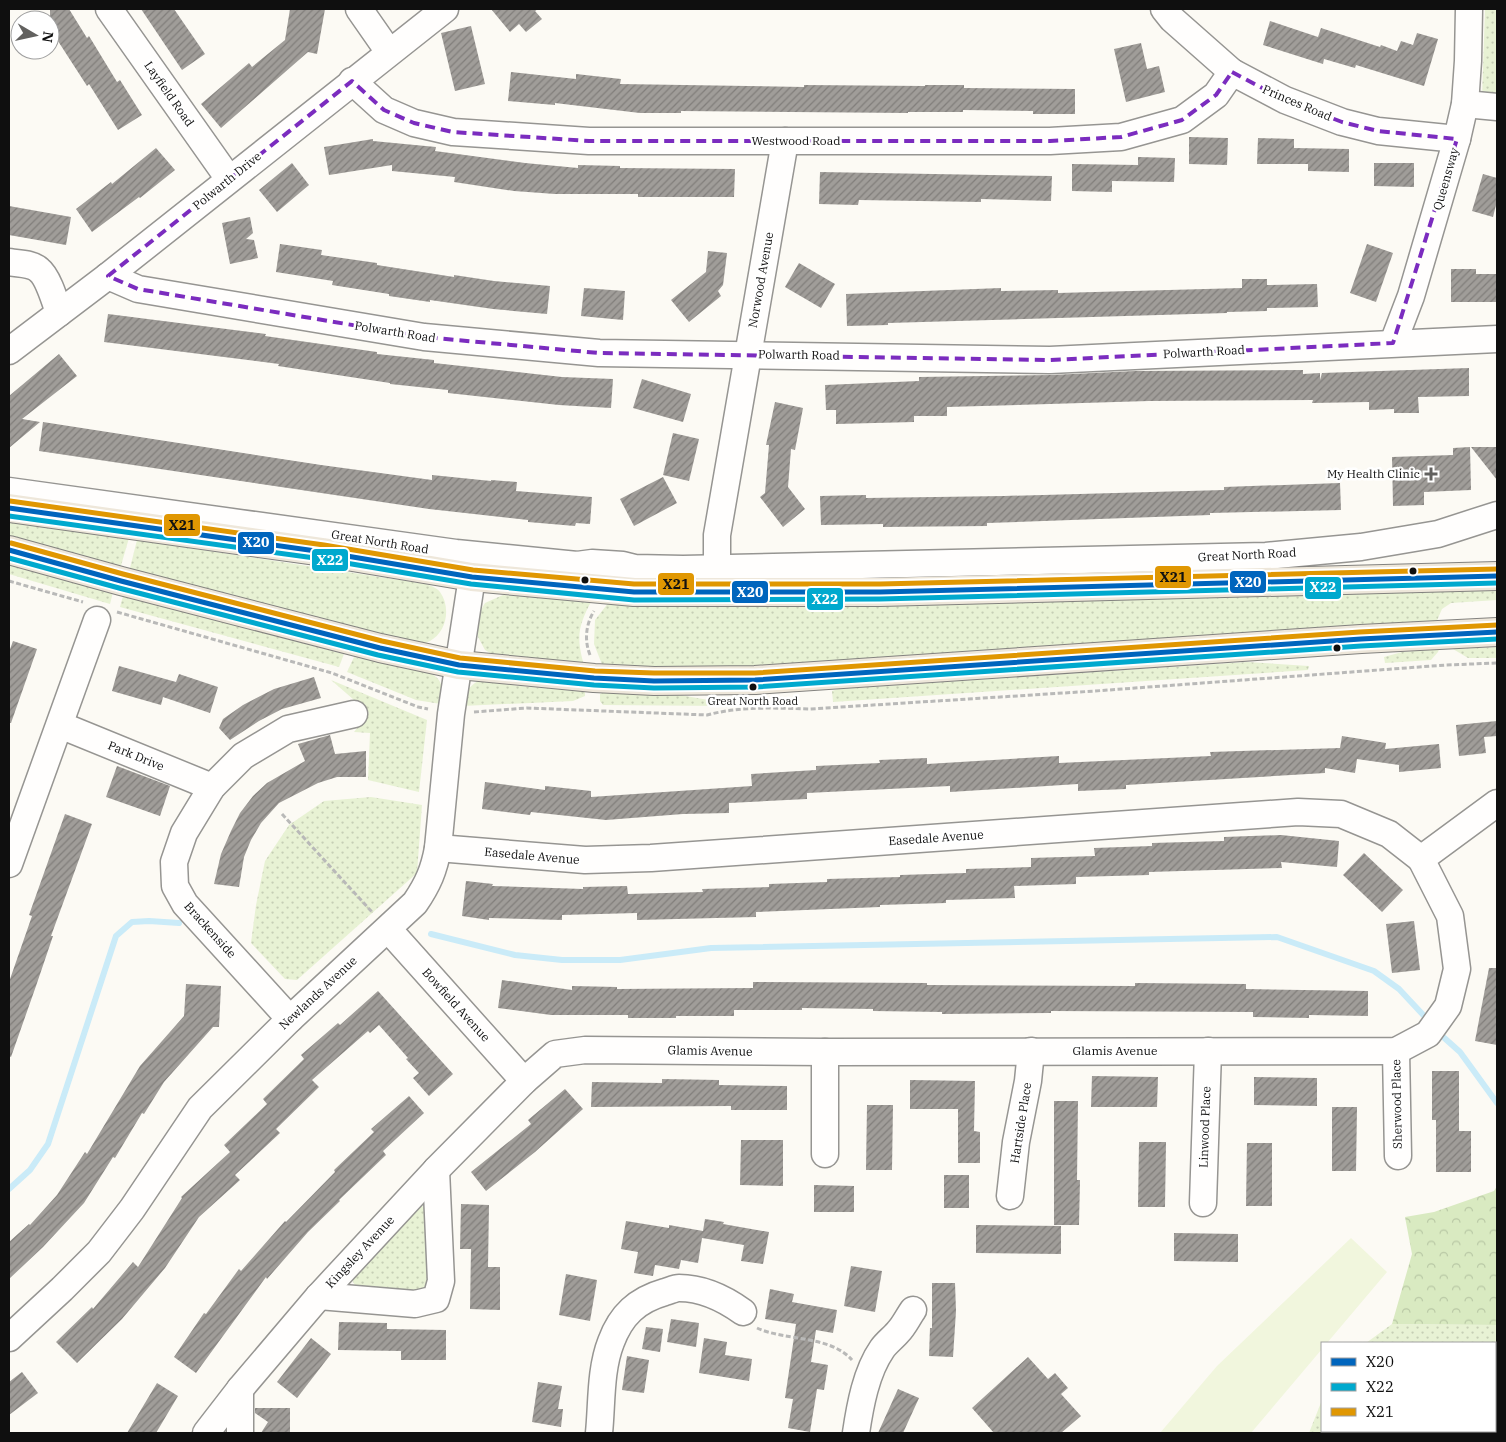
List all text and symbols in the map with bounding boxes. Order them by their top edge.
north arrow [10,10,60,60]
text: N [38,30,58,44]
street label: Layfield Road [141,58,197,129]
street label: Princes Road [1260,81,1334,124]
street label: Westwood Road [751,133,841,148]
street label: Queensway [1429,145,1462,212]
street label: Polwarth Drive [189,148,264,213]
street label: Norwood Avenue [745,231,776,329]
street label: Polwarth Road [353,318,437,345]
street label: Polwarth Road [1163,342,1245,361]
street label: Polwarth Road [758,346,840,363]
place label: My Health Clinic [1327,466,1420,481]
marker: My Health Clinic [1424,467,1438,481]
line badge: X21 [163,513,201,537]
text: X21 [169,516,195,534]
street label: Great North Road [330,526,430,557]
line badge: X20 [237,531,275,555]
text: X20 [243,533,269,551]
street label: Great North Road [1197,544,1297,565]
line badge: X22 [311,548,349,572]
text: X22 [317,551,343,569]
line badge: X21 [1154,565,1192,589]
unlabelled marker [1408,566,1418,576]
text: X21 [1160,568,1186,586]
line badge: X20 [1229,570,1267,594]
line badge: X21 [657,572,695,596]
text: X20 [1235,573,1261,591]
unlabelled marker [580,575,590,585]
text: X21 [663,575,689,593]
line badge: X22 [1304,576,1342,600]
text: X22 [1310,578,1336,596]
line badge: X20 [731,580,769,604]
text: X20 [737,583,763,601]
line badge: X22 [806,587,844,611]
text: X22 [812,590,838,608]
unlabelled marker [1332,643,1342,653]
marker: Great North Road [748,682,758,692]
place label: Great North Road [708,694,798,708]
street label: Park Drive [106,737,166,774]
street label: Easedale Avenue [888,827,984,848]
street label: Easedale Avenue [484,844,580,867]
street label: Brackenside [181,898,240,961]
street label: Newlands Avenue [276,953,360,1033]
street label: Bowfield Avenue [419,965,493,1045]
street label: Glamis Avenue [667,1042,753,1059]
street label: Glamis Avenue [1073,1043,1157,1058]
street label: Sherwood Place [1388,1059,1405,1149]
street label: Hartside Place [1007,1081,1034,1165]
street label: Linwood Place [1196,1086,1213,1168]
street label: Kingsley Avenue [322,1212,397,1291]
legend [1321,1342,1496,1432]
text: X20 [1366,1352,1394,1371]
text: X22 [1366,1377,1394,1396]
text: X21 [1366,1402,1394,1421]

